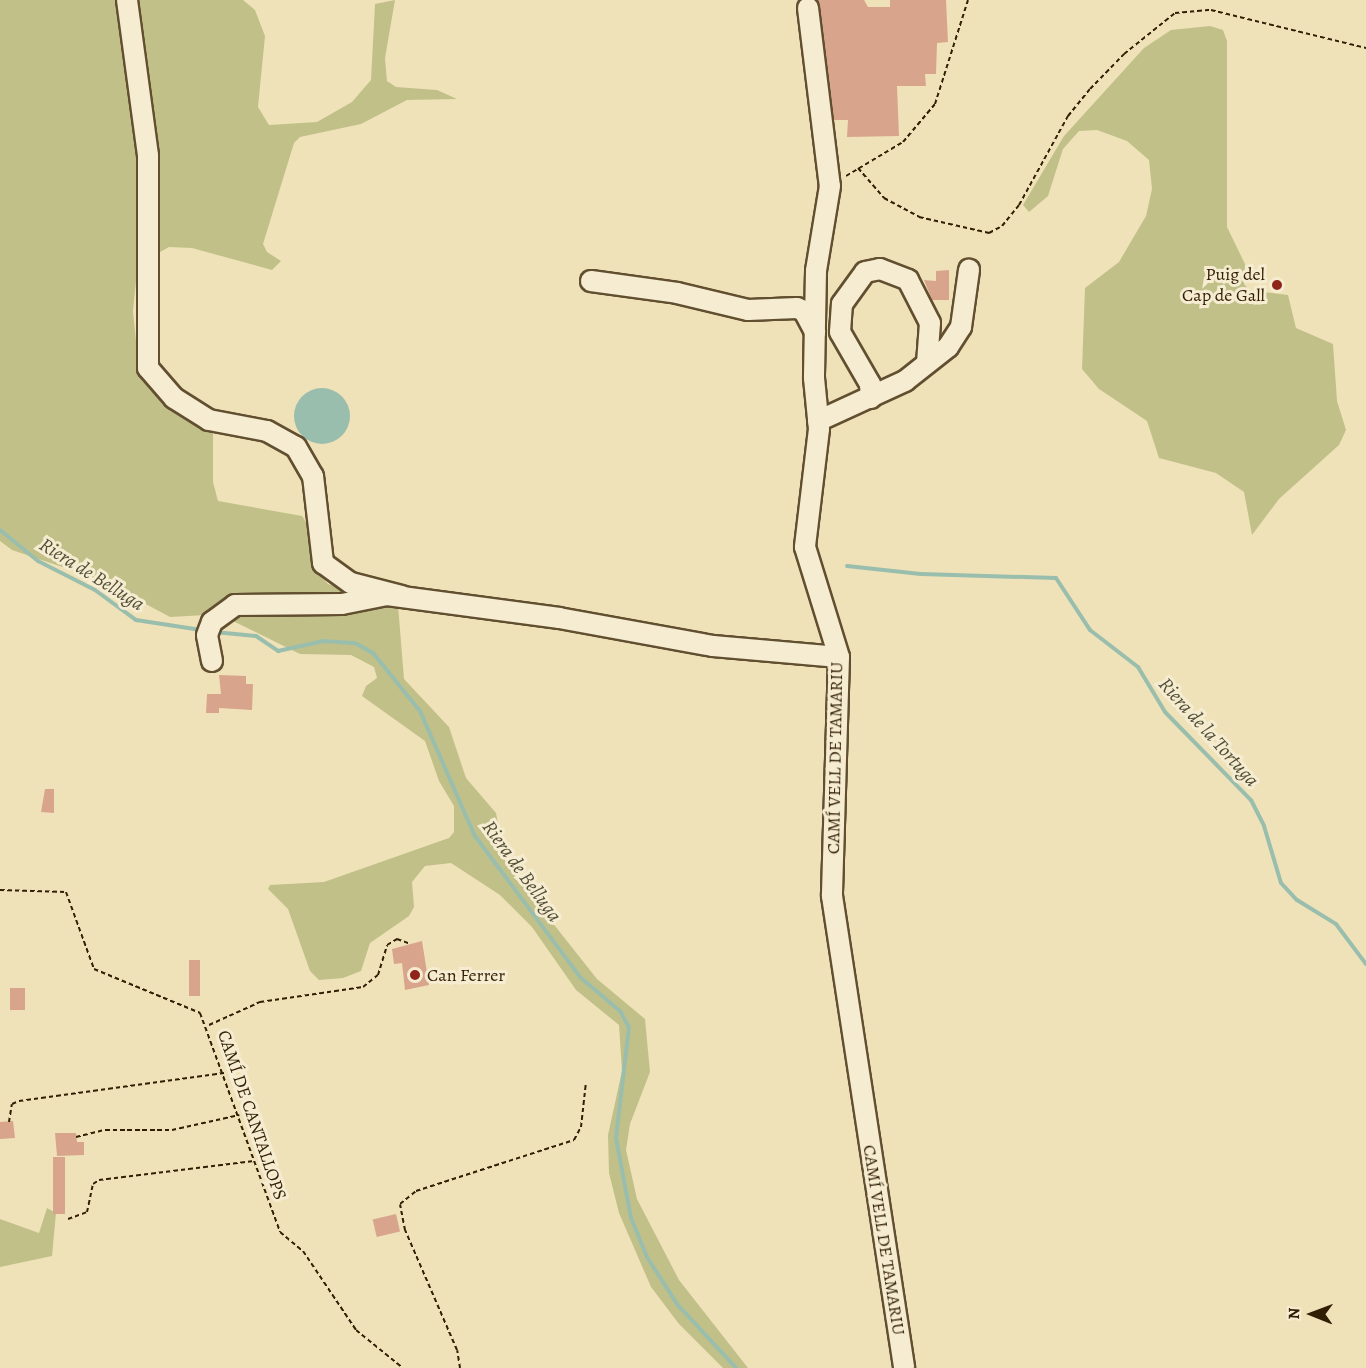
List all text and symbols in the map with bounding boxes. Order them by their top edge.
place label: Puig del Cap de Gall [1182,264,1265,306]
marker: Puig del Cap de Gall [1270,278,1284,292]
water label: Riera de Belluga [35,532,149,616]
street label: CAMÍ VELL DE TAMARIU [823,662,847,854]
water label: Riera de la Tortuga [1154,672,1264,792]
water label: Riera de Belluga [477,816,567,926]
place label: Can Ferrer [427,964,505,986]
marker: Can Ferrer [408,968,422,982]
street label: CAMÍ DE CANTALLOPS [213,1027,291,1203]
street label: CAMÍ VELL DE TAMARIU [858,1143,910,1337]
north arrow [1282,1284,1342,1344]
text: N [1283,1308,1305,1320]

